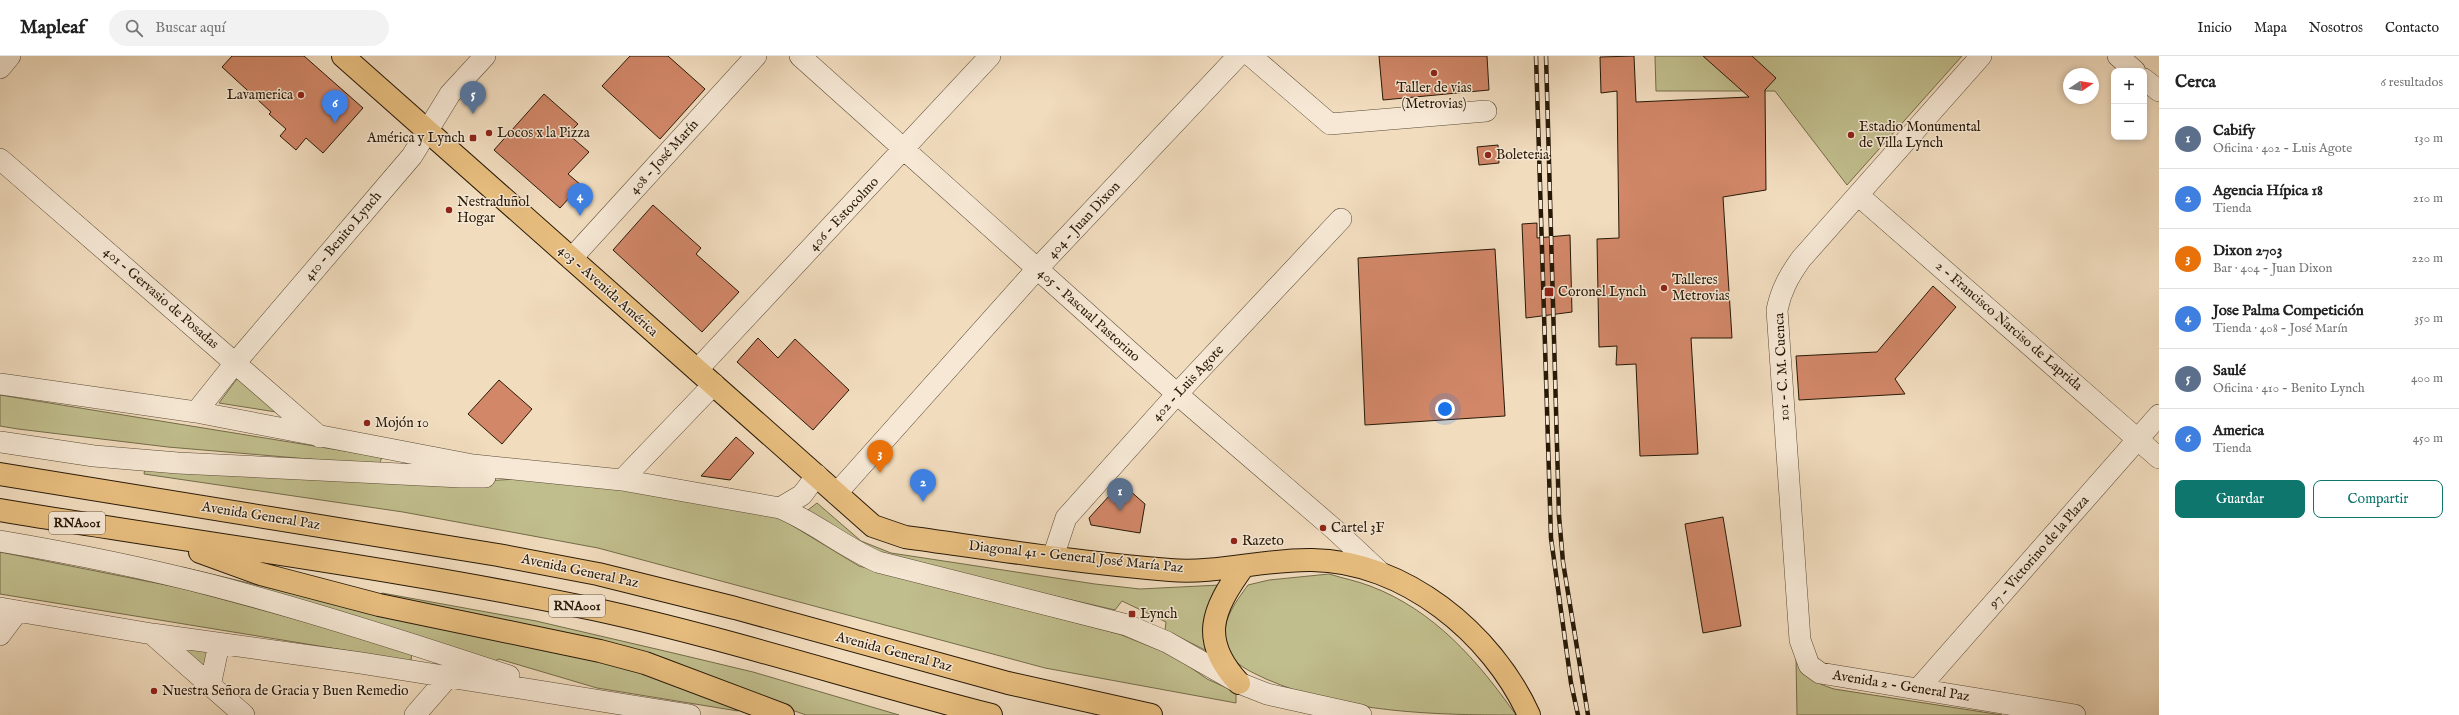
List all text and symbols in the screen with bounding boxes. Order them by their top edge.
search box [109,10,389,46]
text: Mapleaf [20,16,85,40]
icon: search [123,17,145,39]
text: Buscar aquí [155,18,226,37]
text: Inicio [2197,19,2232,37]
text: Mapa [2254,19,2287,37]
text: Nosotros [2309,19,2363,37]
text: Contacto [2385,19,2439,37]
marker: Taller de vias (Metrovias) [1429,68,1439,78]
north arrow [2063,68,2099,104]
map controls [2111,68,2147,140]
button: + [2111,68,2147,104]
text: Cerca [2175,72,2216,93]
text: 6 resultados [2380,74,2443,91]
place label: Taller de vias (Metrovias) [1396,79,1472,113]
pin: 5 [460,81,486,114]
place label: Lavamerica [227,86,294,104]
marker: Lavamerica [296,90,306,100]
pin: 6 [322,90,348,123]
button: − [2111,104,2147,140]
street label: 408 - José Marín [626,115,703,198]
place label: Estadio Monumental de Villa Lynch [1859,118,1981,152]
text: Cabify [2213,121,2255,140]
place label: Locos x la Pizza [497,124,591,142]
marker: Locos x la Pizza [484,128,494,138]
place label: América y Lynch [366,129,466,147]
marker: Estadio Monumental de Villa Lynch [1846,130,1856,140]
text: 1 [2186,130,2190,147]
text: 130 m [2414,130,2443,147]
marker: América y Lynch [468,133,478,143]
text: Oficina · 402 - Luis Agote [2213,140,2352,157]
place label: Boleteria [1496,146,1550,164]
marker: Boleteria [1483,150,1493,160]
street label: 406 - Estocolmo [805,173,883,255]
street label: 404 - Juan Dixon [1044,177,1125,262]
text: Agencia Hípica 18 [2213,181,2323,200]
pin: 4 [567,183,593,216]
street label: 410 - Benito Lynch [300,187,386,284]
text: 2 [2185,190,2191,207]
text: 210 m [2413,190,2443,207]
place label: Nestraduñol Hogar [457,193,530,227]
text: Tienda [2213,200,2251,217]
marker: Nestraduñol Hogar [444,205,454,215]
street label: 403 - Avenida América [554,241,662,341]
text: Dixon 2703 [2213,241,2282,260]
street label: 401 - Gervasio de Posadas [100,243,223,353]
text: 3 [2186,250,2190,267]
text: 220 m [2412,250,2443,267]
street label: 2 - Francisco Narciso de Laprida [1932,257,2087,395]
text: Bar · 404 - Juan Dixon [2213,260,2332,277]
street label: 405 - Pascual Pastorino [1034,264,1144,366]
place label: Talleres Metrovias [1672,271,1730,305]
place label: Coronel Lynch [1558,283,1647,301]
marker: Talleres Metrovias [1659,283,1669,293]
marker: Coronel Lynch [1543,286,1555,298]
text: Jose Palma Competición [2213,301,2364,320]
text: 4 [2185,310,2191,327]
text: 350 m [2414,310,2443,327]
street label: 101 - C. M. Cuenca [1770,312,1794,421]
text: Tienda · 408 - José Marín [2213,320,2348,337]
street label: 402 - Luis Agote [1148,341,1228,425]
text: Saulé [2213,361,2246,380]
text: 5 [2186,370,2190,387]
text: 400 m [2411,370,2443,387]
text: Oficina · 410 - Benito Lynch [2213,380,2365,397]
your location [1435,399,1455,419]
place label: Mojón 10 [375,414,429,432]
marker: Mojón 10 [362,418,372,428]
text: America [2213,421,2264,440]
text: 6 [2185,430,2191,447]
text: 450 m [2413,430,2443,447]
pin: 3 [867,440,893,473]
text: Tienda [2213,440,2251,457]
pin: 2 [910,469,936,502]
pin: 1 [1107,478,1133,511]
button: Guardar [2175,480,2305,518]
button: Compartir [2313,480,2443,518]
street label: 97 - Victorino de la Plaza [1984,491,2094,613]
street label: Avenida General Paz [200,498,322,534]
road number: RNA001 [49,512,105,534]
place label: Cartel 3F [1331,519,1385,537]
marker: Cartel 3F [1318,523,1328,533]
place label: Razeto [1242,532,1284,550]
marker: Razeto [1229,536,1239,546]
street label: Diagonal 41 - General José María Paz [968,537,1185,577]
street label: Avenida General Paz [519,550,641,592]
road number: RNA001 [549,595,605,617]
place label: Lynch [1140,605,1178,623]
marker: Lynch [1127,609,1137,619]
street label: Avenida General Paz [833,628,955,676]
street label: Avenida 2 - General Paz [1830,666,1971,706]
place label: Nuestra Señora de Gracia y Buen Remedio [162,682,409,700]
marker: Nuestra Señora de Gracia y Buen Remedio [149,686,159,696]

